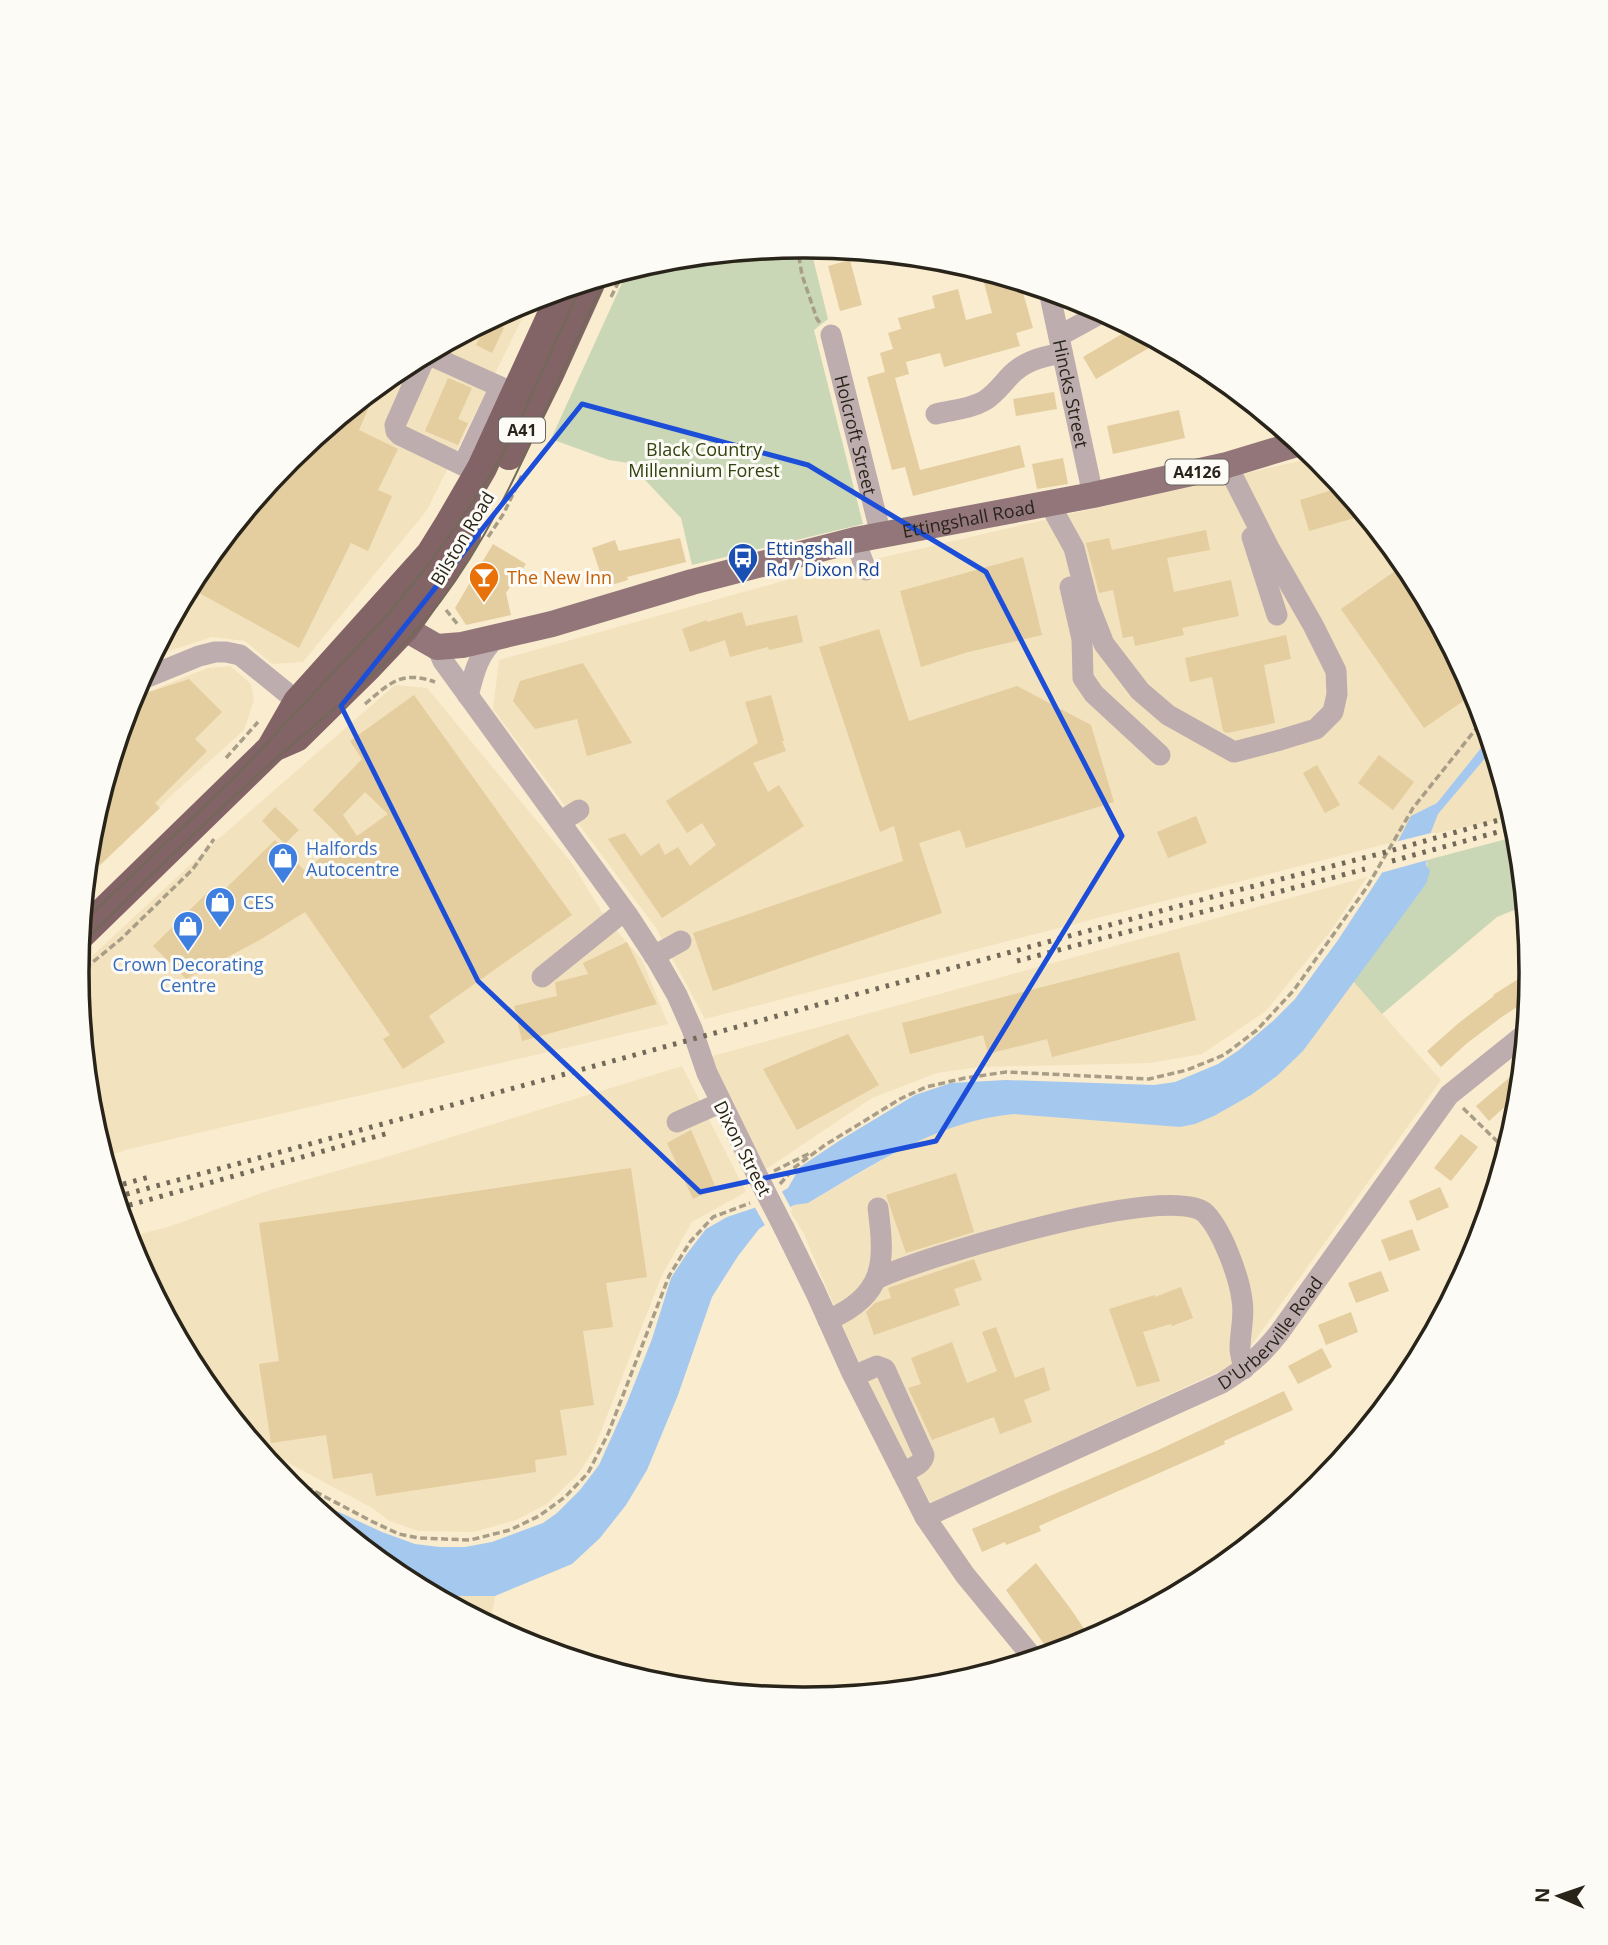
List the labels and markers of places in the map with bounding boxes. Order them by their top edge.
place label: Ettingshall Rd / Dixon Rd [766,536,880,581]
bus stop icon: Ettingshall Rd / Dixon Rd [726,541,760,585]
bar icon: The New Inn [467,560,501,604]
place label: The New Inn [507,565,612,589]
place label: Halfords Autocentre [306,836,399,881]
shop icon: Halfords Autocentre [266,841,300,885]
shop icon: CES [203,885,237,929]
place label: CES [243,890,274,914]
shop icon: Crown Decorating Centre [171,909,205,953]
place label: Crown Decorating Centre [113,952,264,997]

